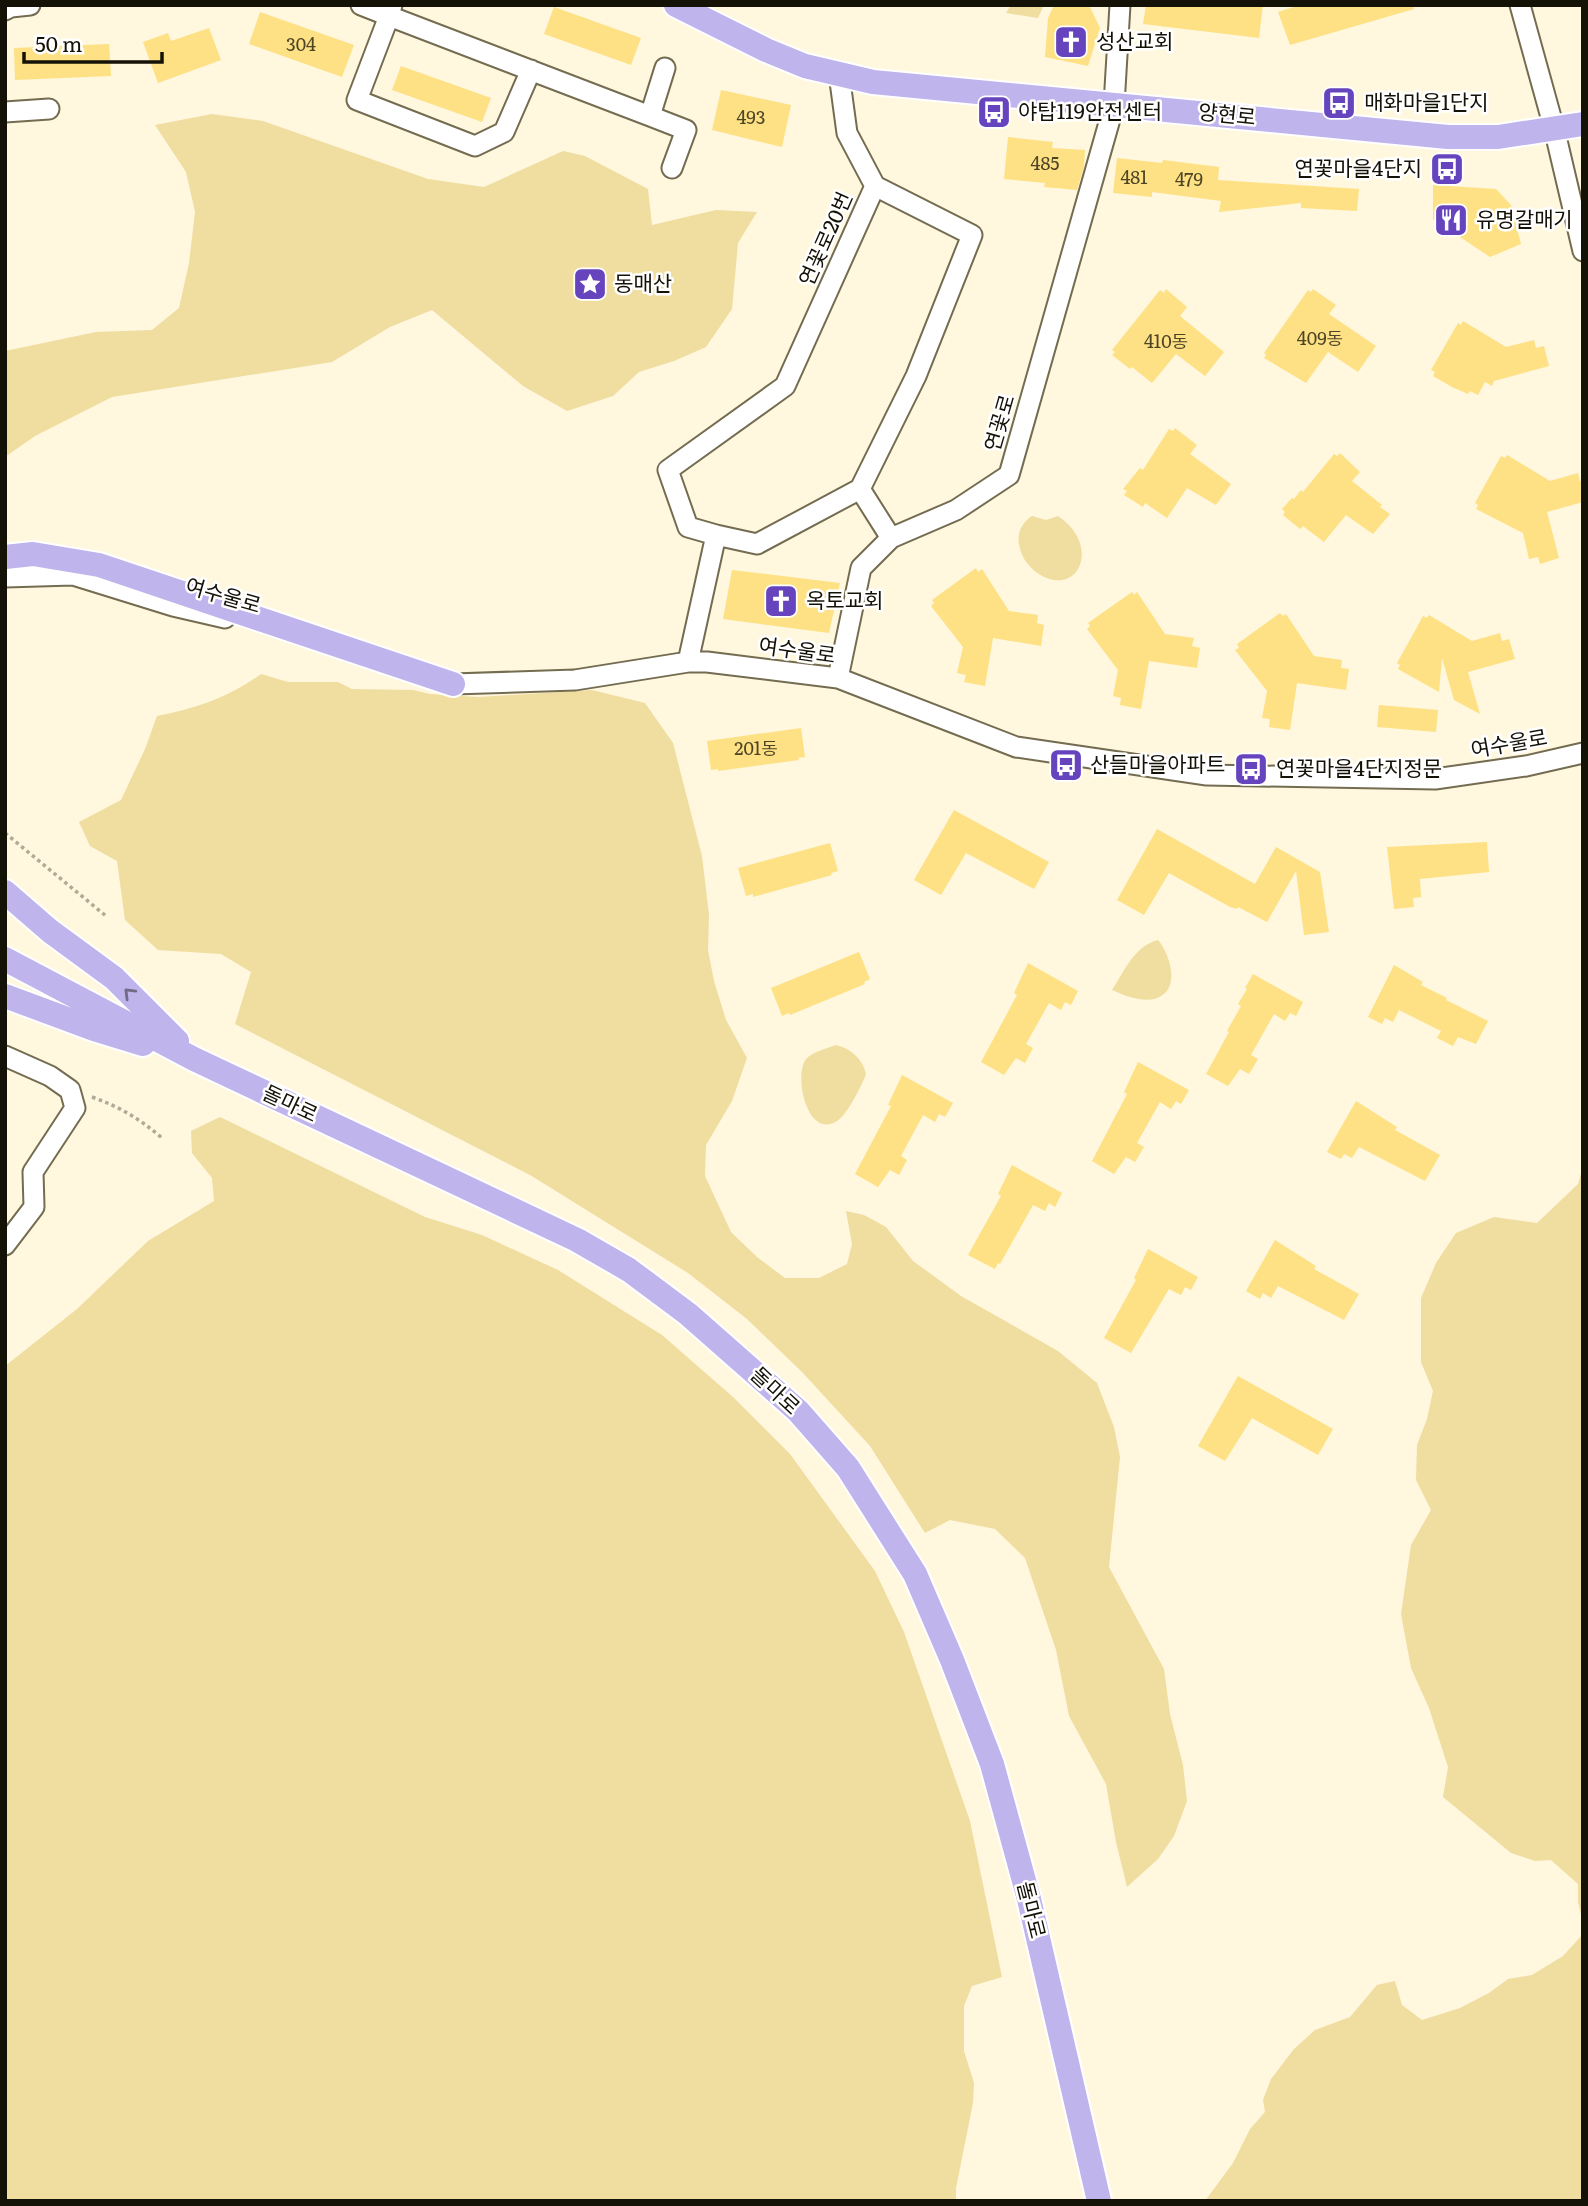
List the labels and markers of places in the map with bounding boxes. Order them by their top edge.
church icon: 성산교회 [1052,23,1090,61]
place label: 성산교회 [1096,24,1173,55]
bus stop icon: 매화마을1단지 [1320,84,1358,122]
place label: 매화마을1단지 [1364,85,1488,116]
bus stop icon: 야탑119안전센터 [975,93,1013,131]
place label: 야탑119안전센터 [1018,94,1162,125]
bus stop icon: 연꽃마을4단지 [1428,150,1466,188]
place label: 연꽃마을4단지 [1295,151,1422,182]
restaurant icon: 유명갈매기 [1432,201,1470,239]
place label: 유명갈매기 [1476,202,1573,233]
place icon: 동매산 [571,265,609,303]
place label: 동매산 [614,266,672,297]
church icon: 옥토교회 [762,582,800,620]
place label: 옥토교회 [806,583,883,614]
bus stop icon: 산들마을아파트 [1047,746,1085,784]
place label: 산들마을아파트 [1090,747,1225,778]
bus stop icon: 연꽃마을4단지정문 [1232,750,1270,788]
place label: 연꽃마을4단지정문 [1276,751,1442,782]

